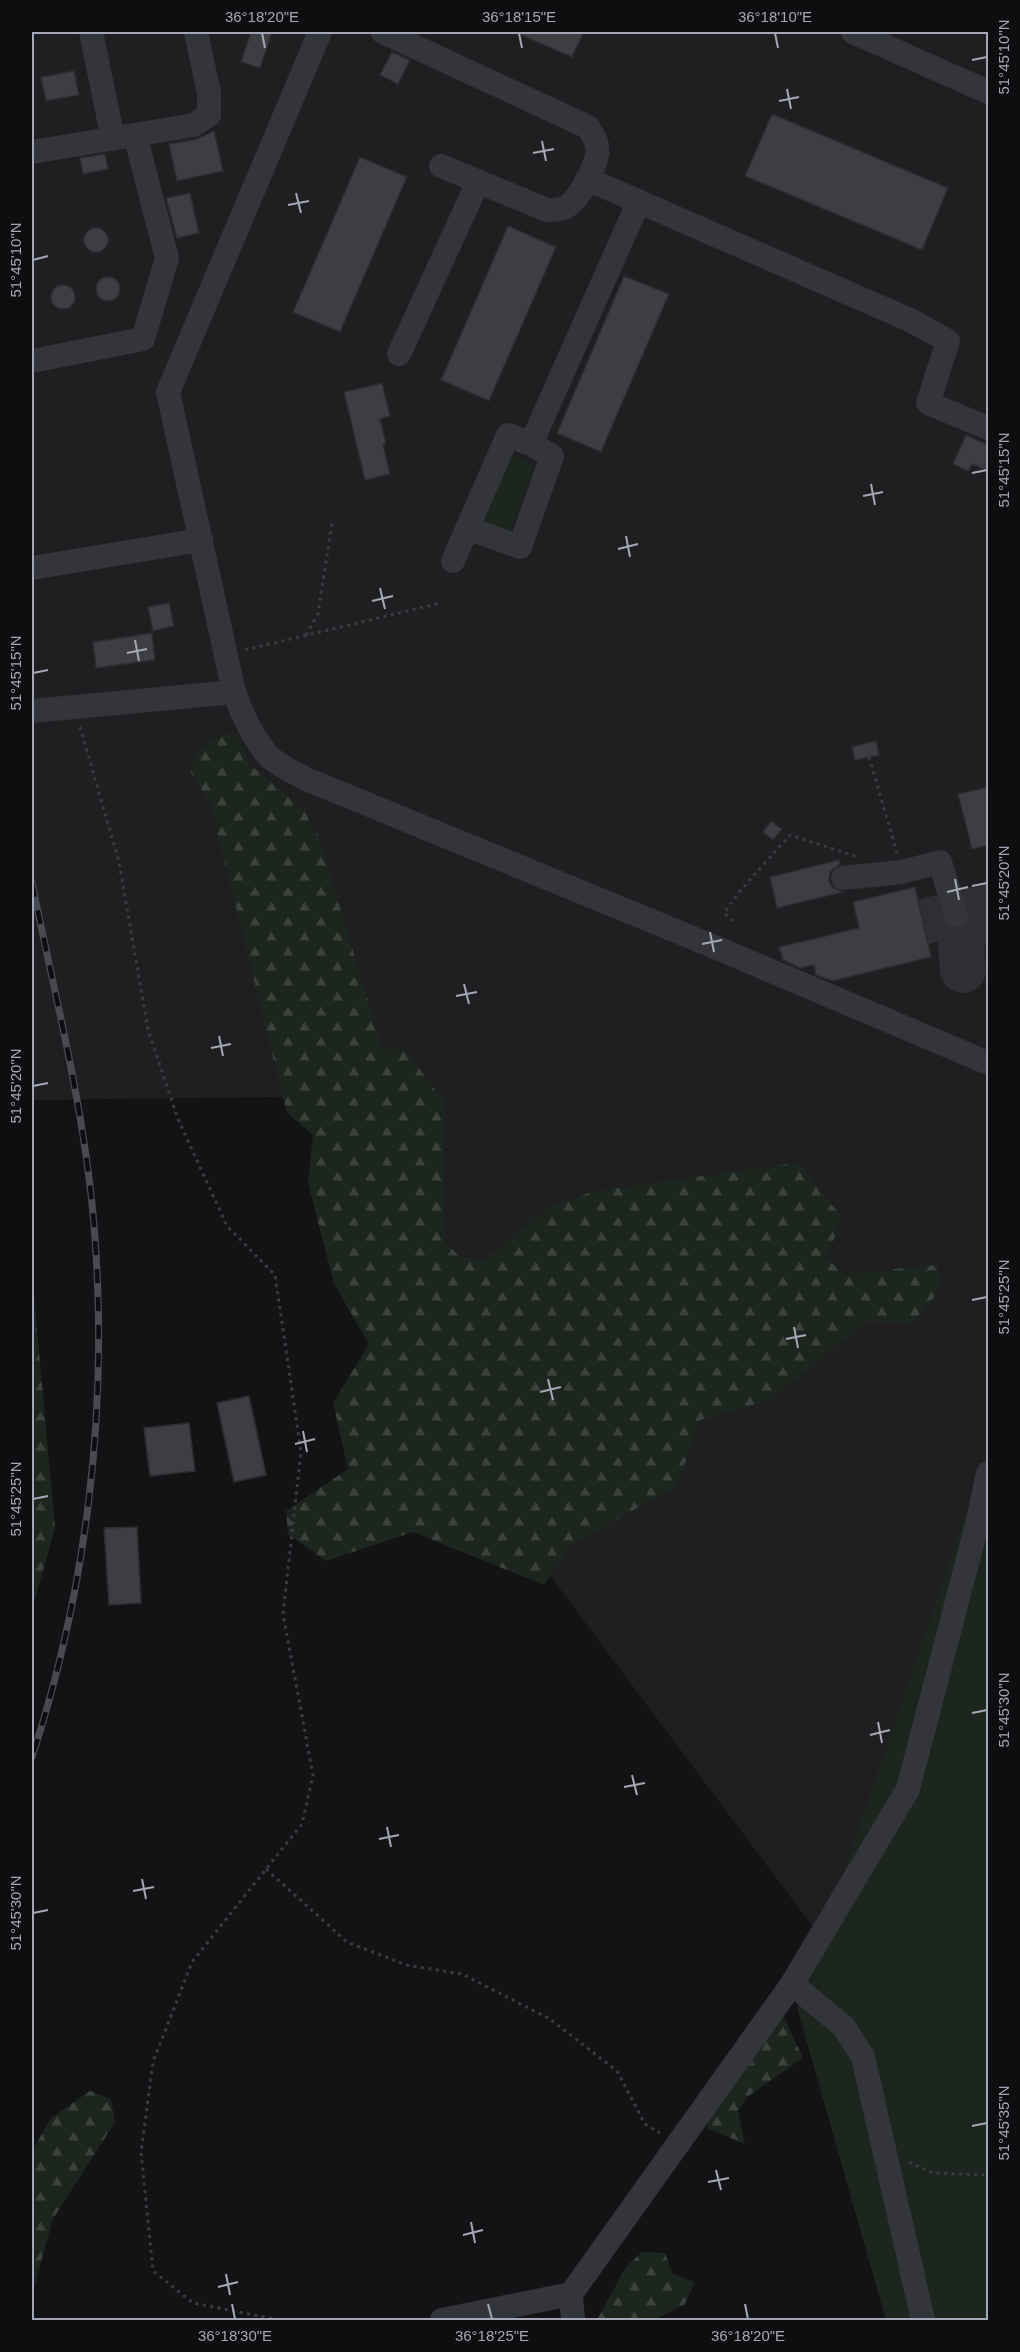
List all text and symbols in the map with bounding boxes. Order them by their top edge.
text: 36°18'20"E [225,8,299,25]
text: 36°18'15"E [482,8,556,25]
text: 36°18'10"E [738,8,812,25]
text: 51°45'10"N [995,19,1012,95]
text: 51°45'10"N [7,222,24,298]
text: 51°45'15"N [995,432,1012,508]
text: 51°45'15"N [7,635,24,711]
text: 51°45'20"N [995,845,1012,921]
text: 51°45'20"N [7,1048,24,1124]
text: 51°45'25"N [995,1259,1012,1335]
text: 51°45'25"N [7,1461,24,1537]
text: 51°45'30"N [995,1672,1012,1748]
text: 51°45'30"N [7,1875,24,1951]
text: 51°45'35"N [995,2085,1012,2161]
text: 36°18'30"E [198,2327,272,2344]
text: 36°18'25"E [455,2327,529,2344]
text: 36°18'20"E [711,2327,785,2344]

